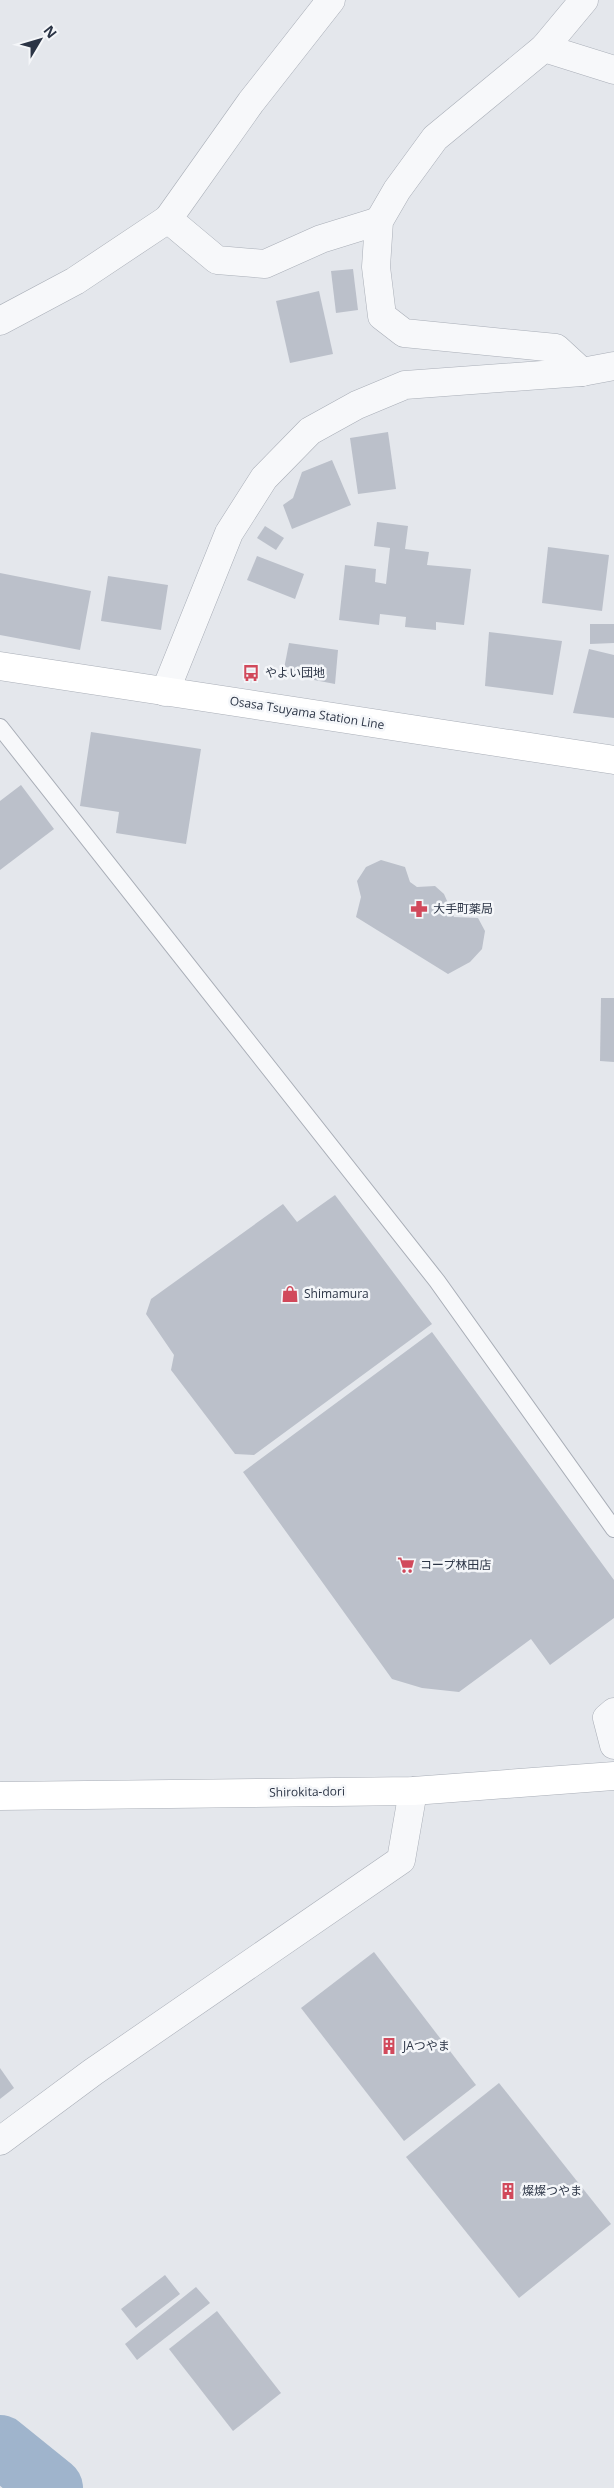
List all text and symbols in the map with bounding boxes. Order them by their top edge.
north arrow [15,15,65,65]
text: N [40,21,62,42]
bus stop icon: やよい団地 [241,663,261,683]
place label: やよい団地 [265,664,325,681]
street label: Osasa Tsuyama Station Line [229,692,386,733]
pharmacy icon: 大手町薬局 [409,899,429,919]
place label: 大手町薬局 [433,900,493,917]
shop icon: Shimamura [280,1284,300,1304]
place label: Shimamura [304,1285,369,1302]
supermarket icon: コープ林田店 [396,1555,416,1575]
place label: コープ林田店 [420,1556,491,1573]
street label: Shirokita-dori [269,1782,345,1801]
building icon: JAつやま [379,2036,399,2056]
place label: JAつやま [402,2037,450,2054]
building icon: 燦燦つやま [498,2181,518,2201]
place label: 燦燦つやま [522,2182,582,2199]

